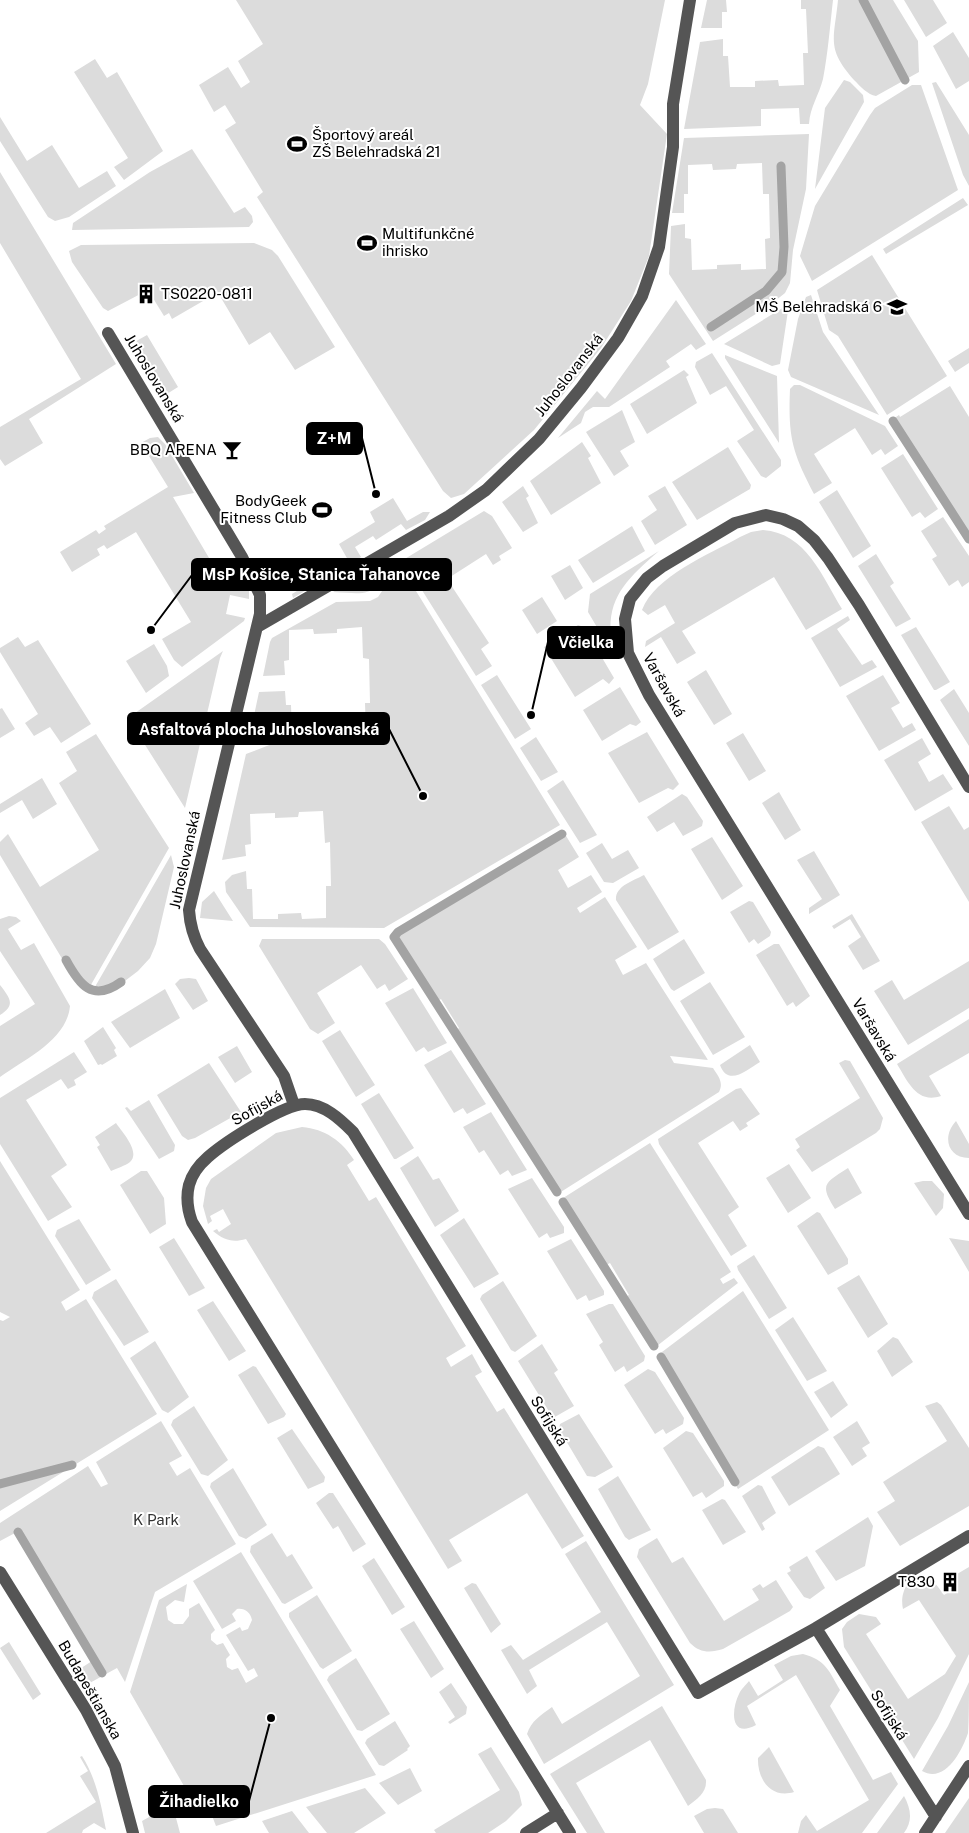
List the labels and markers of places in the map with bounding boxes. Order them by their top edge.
place label: Športový areál ZŠ Belehradská 21 [312,126,441,160]
sports icon: Športový areál ZŠ Belehradská 21 [286,133,308,155]
place label: Multifunkčné ihrisko [382,225,474,259]
sports icon: Multifunkčné ihrisko [356,232,378,254]
building icon: TS0220-0811 [135,283,157,305]
place label: TS0220-0811 [161,285,253,302]
school or university icon: MŠ Belehradská 6 [886,296,908,318]
place label: MŠ Belehradská 6 [755,298,882,315]
callout: Z+M [307,423,362,454]
bar icon: BBQ ARENA [221,439,243,461]
place label: BBQ ARENA [130,441,217,458]
place label: BodyGeek Fitness Club [220,492,307,526]
sports icon: BodyGeek Fitness Club [311,499,333,521]
callout: MsP Košice, Stanica Ťahanovce [192,559,451,590]
callout: Včielka [548,627,624,658]
callout: Asfaltová plocha Juhoslovanská [128,713,389,744]
building icon: T830 [939,1571,961,1593]
place label: T830 [898,1573,935,1590]
callout: Žihadielko [149,1786,249,1817]

